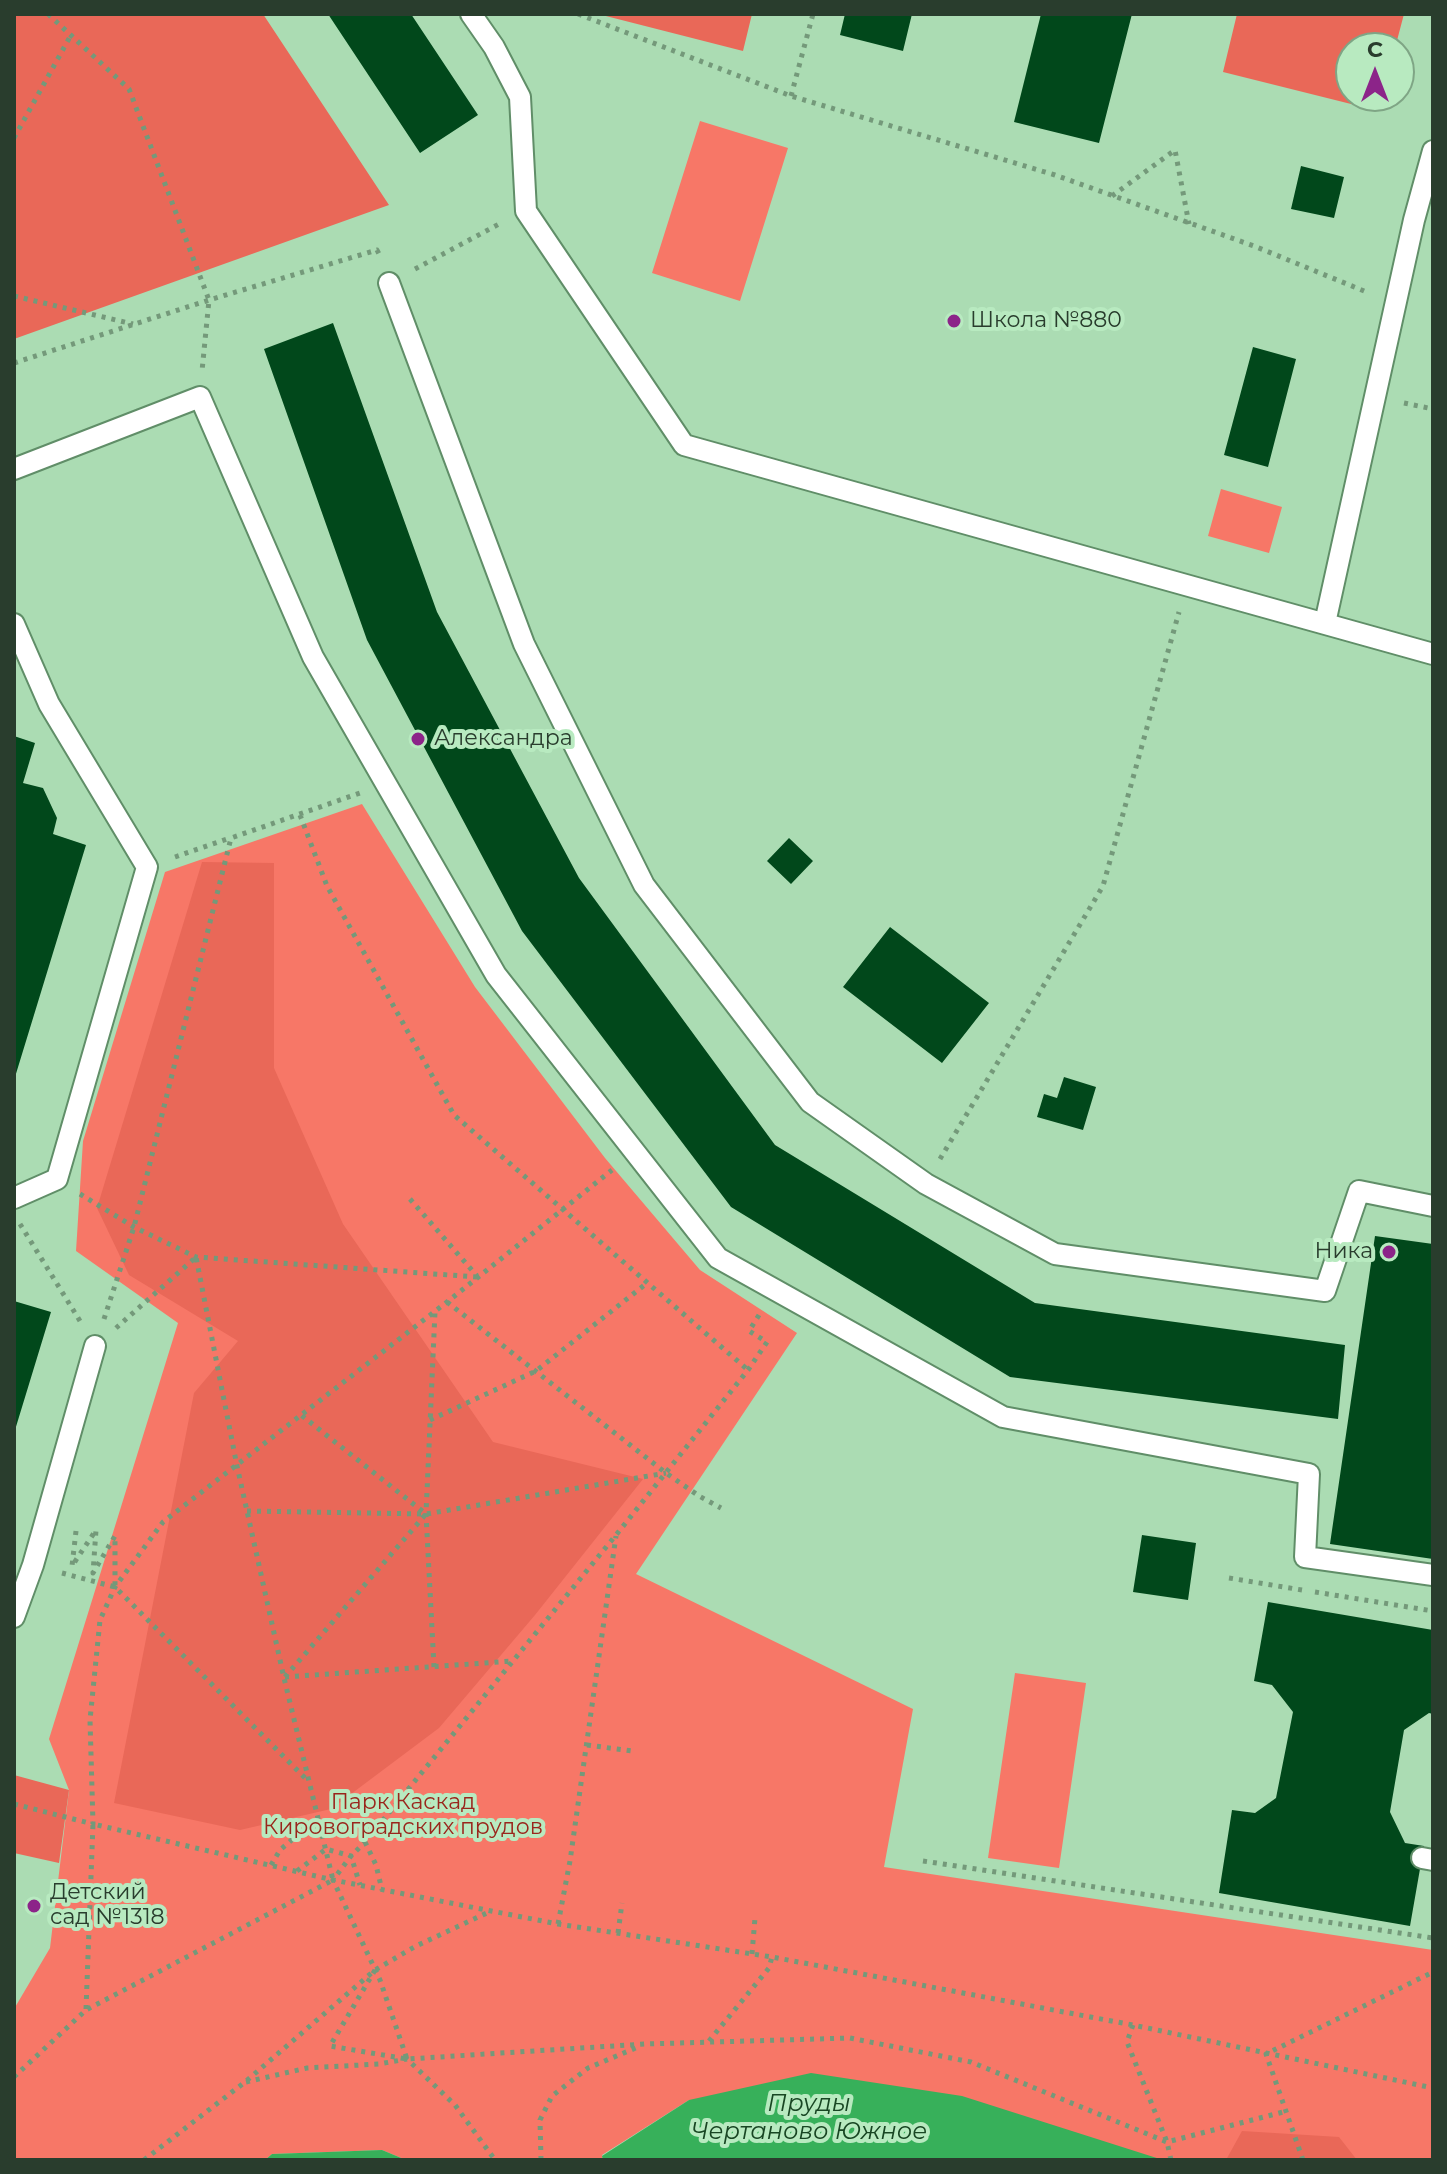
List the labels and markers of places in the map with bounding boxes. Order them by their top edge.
place label: Школа №880 [970,308,1122,334]
marker: Школа №880 [945,312,963,330]
place label: Александра [434,726,572,752]
marker: Александра [409,730,427,748]
place label: Ника [1314,1239,1373,1265]
marker: Ника [1380,1243,1398,1261]
place label: Детский сад №1318 [50,1880,165,1932]
marker: Детский сад №1318 [25,1897,43,1915]

